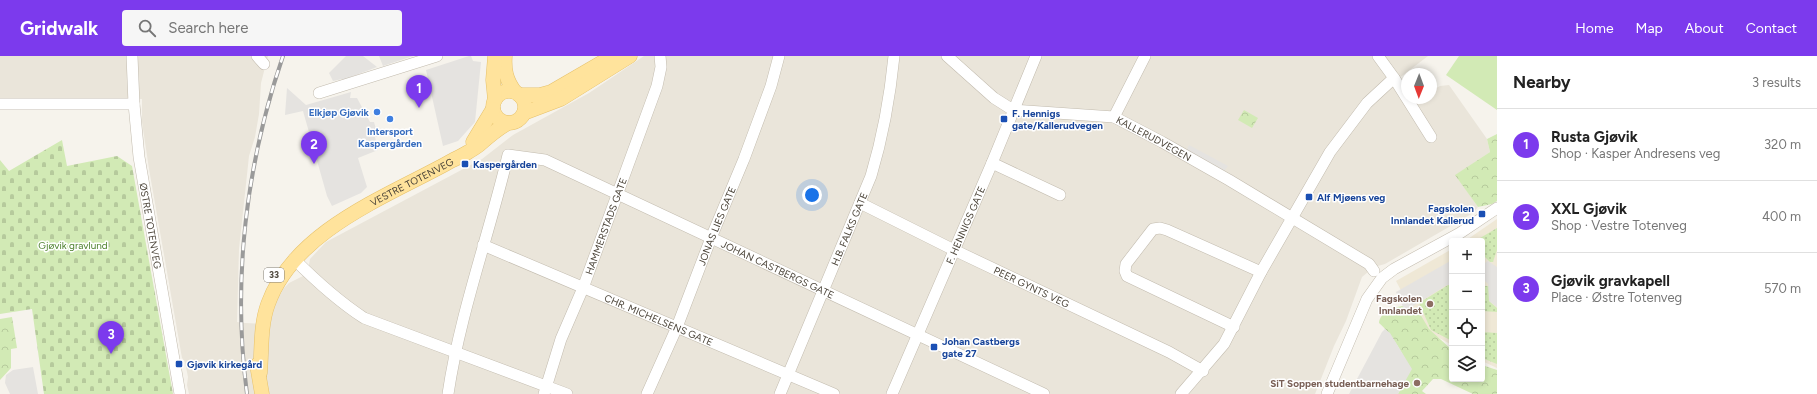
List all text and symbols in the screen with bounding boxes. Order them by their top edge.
search box [122,10,402,46]
text: Gridwalk [20,17,98,40]
icon: search [136,17,158,39]
text: Search here [168,19,248,37]
text: Home [1575,20,1614,37]
text: Map [1636,20,1663,37]
text: About [1685,20,1724,37]
text: Contact [1746,20,1797,37]
north arrow [1401,68,1437,104]
text: Nearby [1513,72,1571,92]
pin: 1 [406,75,432,108]
text: 3 results [1752,75,1801,90]
place label: Elkjøp Gjøvik [309,106,370,119]
marker: Elkjøp Gjøvik [372,107,382,117]
place label: F. Hennigs gate/Kallerudvegen [1012,107,1103,132]
street label: KALLERUDVEGEN [1114,113,1194,164]
marker: Intersport Kaspergården [385,114,395,124]
marker: F. Hennigs gate/Kallerudvegen [999,114,1009,124]
place label: Intersport Kaspergården [358,125,422,150]
text: Rusta Gjøvik [1551,128,1638,146]
pin: 2 [301,131,327,164]
text: 1 [1523,137,1529,152]
text: 320 m [1764,137,1801,152]
text: Shop · Kasper Andresens veg [1551,146,1720,161]
street label: VESTRE TOTENVEG [368,155,456,209]
place label: Kaspergården [473,158,537,171]
marker: Kaspergården [460,159,470,169]
street label: HAMMERSTADS GATE [582,176,630,277]
street label: ØSTRE TOTENVEG [137,182,164,270]
street label: JONAS LIES GATE [695,184,739,267]
street label: F. HENNIGS GATE [943,184,988,266]
your location [802,185,822,205]
street label: H.B. FALKS GATE [828,190,870,268]
place label: Alf Mjøens veg [1317,191,1385,204]
marker: Alf Mjøens veg [1304,192,1314,202]
text: XXL Gjøvik [1551,200,1627,218]
place label: Fagskolen Innlandet Kallerud [1391,202,1474,227]
marker: Fagskolen Innlandet Kallerud [1477,209,1487,219]
text: 2 [1522,209,1530,224]
text: 400 m [1762,209,1801,224]
text: Shop · Vestre Totenveg [1551,218,1687,233]
street label: JOHAN CASTBERGS GATE [719,238,836,302]
map controls [1449,238,1485,382]
button: + [1449,238,1485,274]
park label: Gjøvik gravlund [38,239,108,252]
street label: PEER GYNTS VEG [991,264,1072,311]
road number: 33 [264,268,284,282]
text: Gjøvik gravkapell [1551,272,1670,290]
button: − [1449,274,1485,310]
text: 3 [1522,281,1530,296]
text: 570 m [1764,281,1801,296]
text: Place · Østre Totenveg [1551,290,1682,305]
street label: CHR. MICHELSENS GATE [602,291,715,349]
place label: Fagskolen Innlandet [1376,292,1422,317]
marker: Fagskolen Innlandet [1425,299,1435,309]
button: locate [1449,310,1485,346]
pin: 3 [98,321,124,354]
place label: Johan Castbergs gate 27 [942,335,1020,360]
marker: Johan Castbergs gate 27 [929,342,939,352]
button: layers [1449,346,1485,382]
place label: Gjøvik kirkegård [187,358,262,371]
marker: Gjøvik kirkegård [174,359,184,369]
place label: SiT Soppen studentbarnehage [1270,377,1409,390]
marker: SiT Soppen studentbarnehage [1412,378,1422,388]

